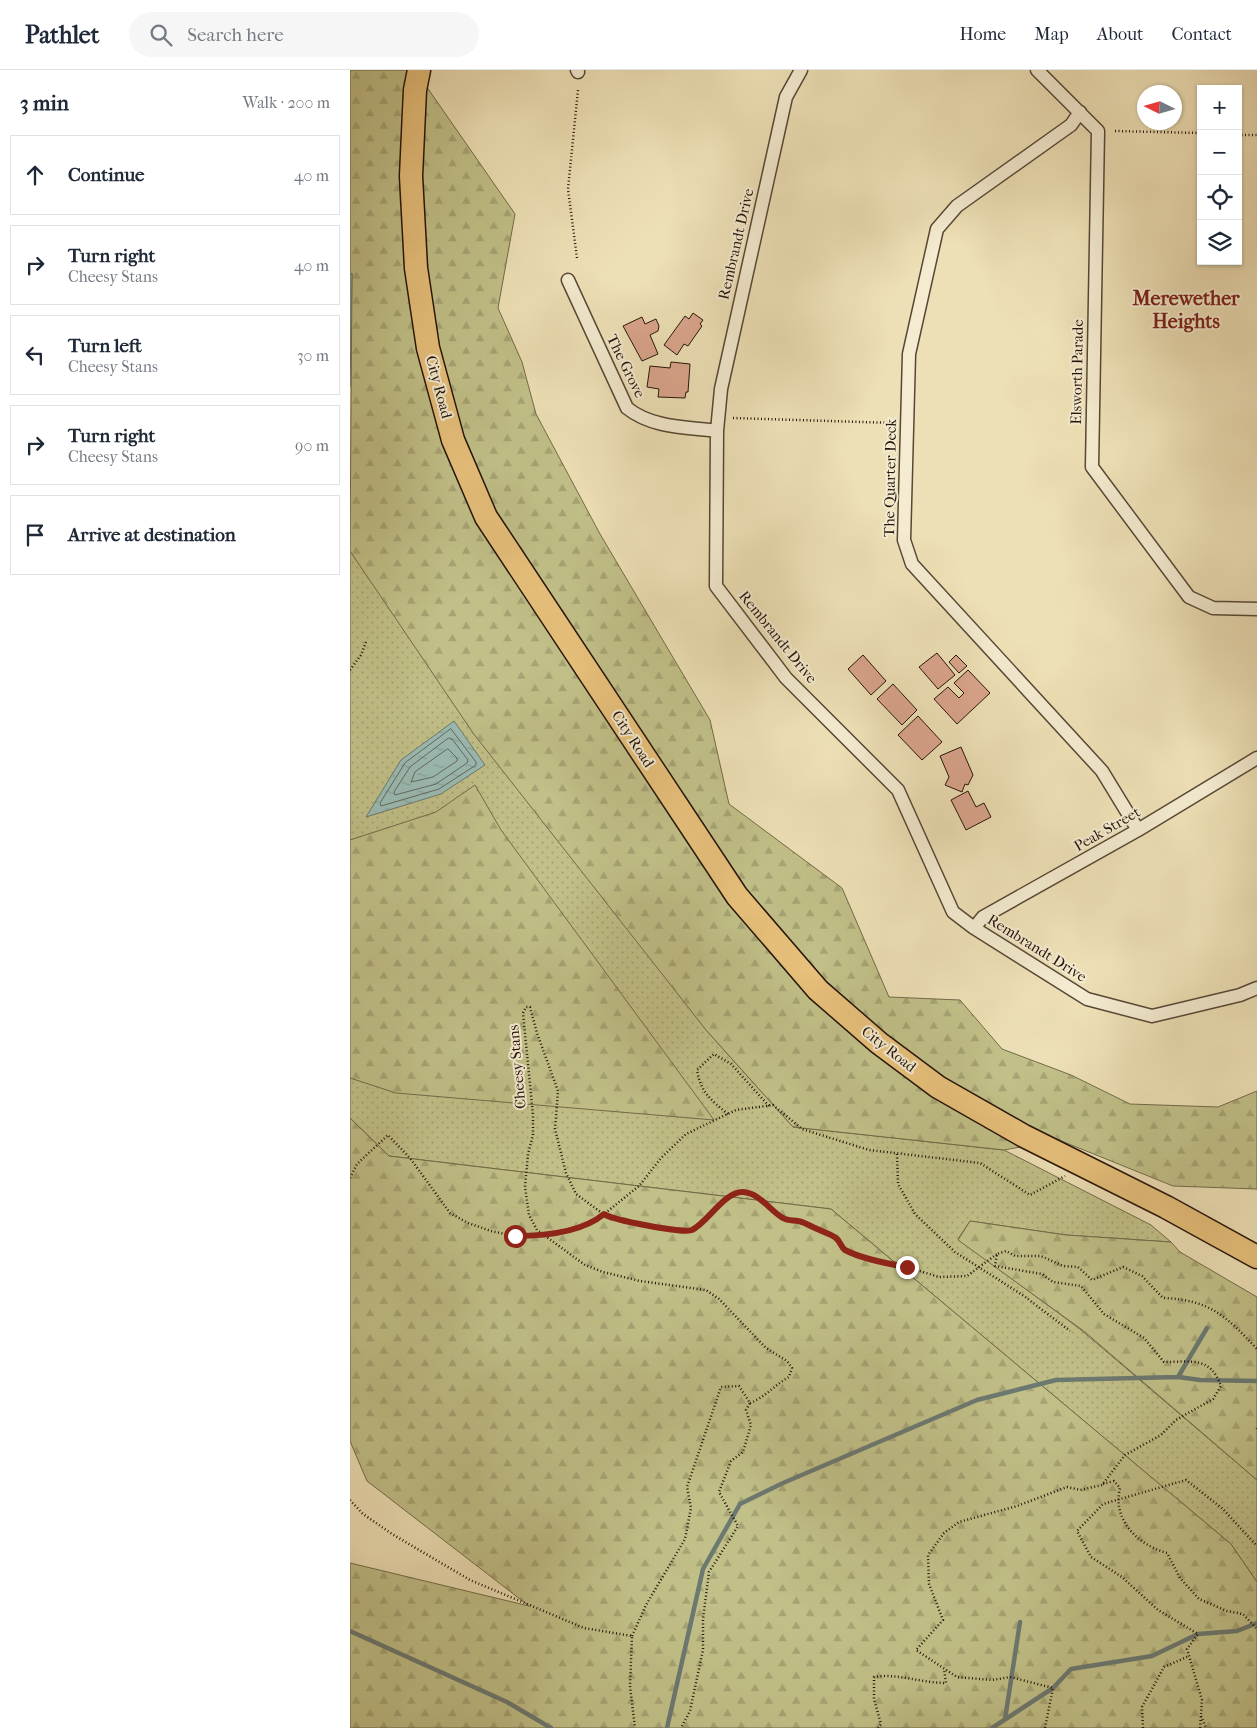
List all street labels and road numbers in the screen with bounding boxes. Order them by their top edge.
street label: Rembrandt Drive [714,186,758,301]
street label: Elsworth Parade [1067,319,1087,425]
street label: The Grove [603,331,649,401]
street label: City Road [422,354,456,421]
street label: The Quarter Deck [880,418,900,537]
street label: Rembrandt Drive [735,587,821,687]
street label: City Road [608,707,659,772]
street label: Peak Street [1071,802,1144,855]
street label: Rembrandt Drive [984,910,1090,986]
street label: City Road [858,1022,921,1076]
street label: Cheesy Stans [504,1024,530,1110]

